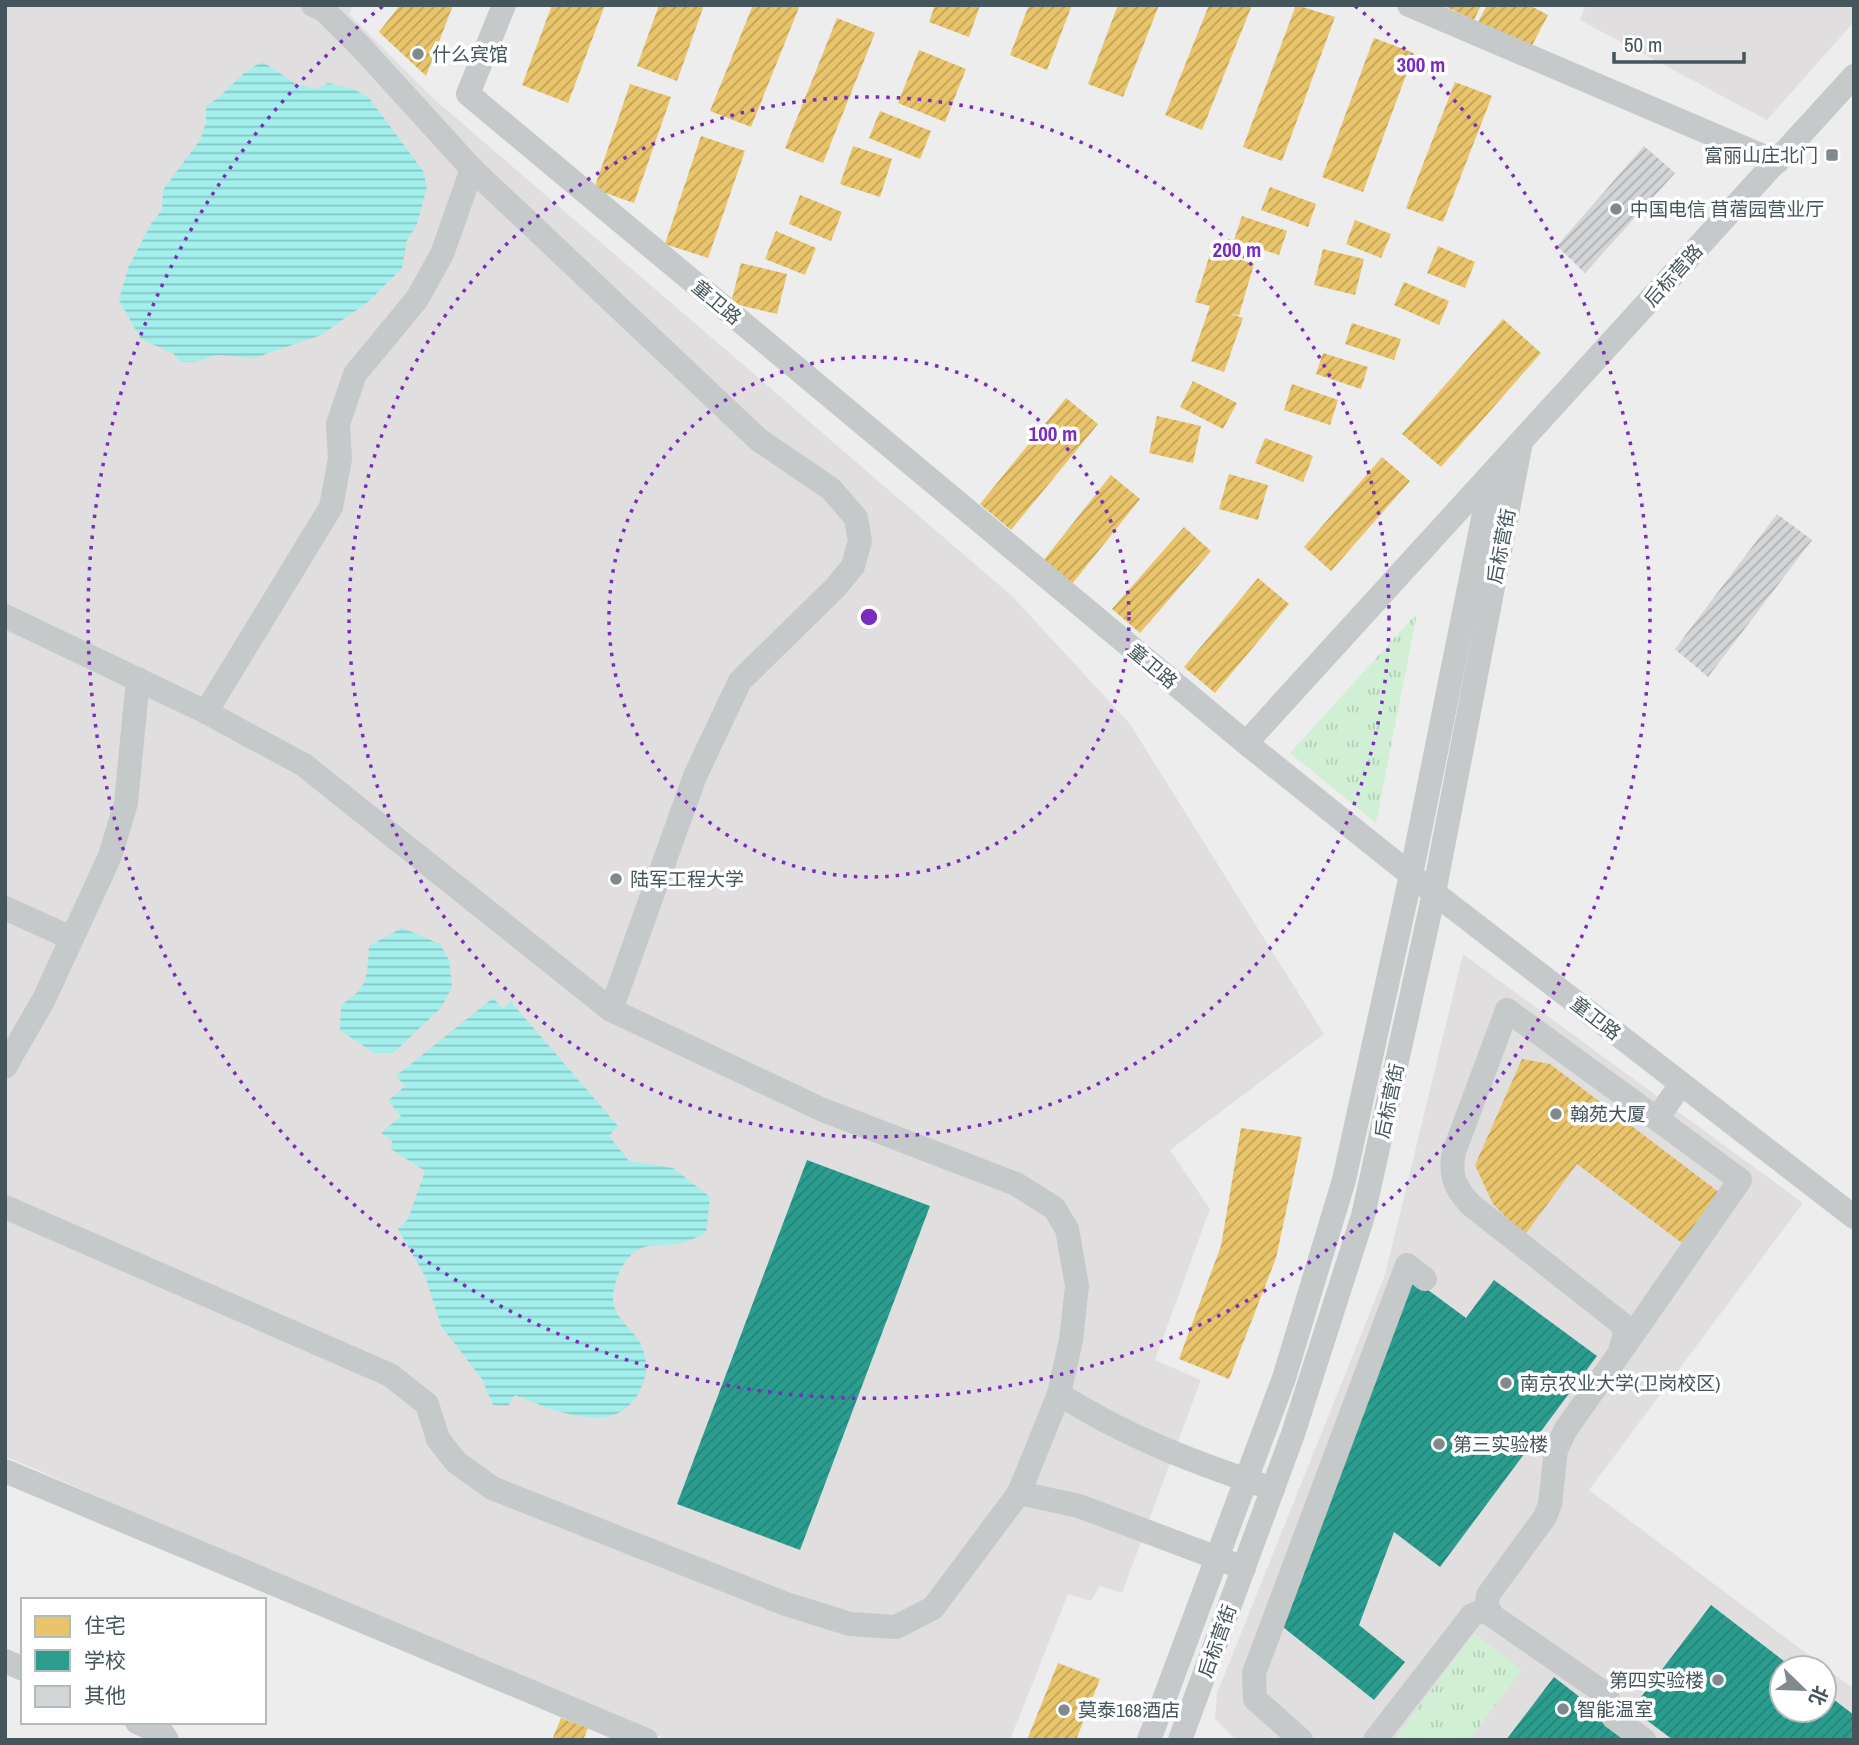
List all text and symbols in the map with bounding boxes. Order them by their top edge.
scale bar [1614,21,1744,65]
text: 50 m [1624,30,1662,59]
place label: 什么宾馆 [432,41,508,67]
marker: 什么宾馆 [410,46,426,62]
text: 300 m [1397,50,1445,79]
place label: 富丽山庄北门 [1704,142,1818,168]
marker: 富丽山庄北门 [1824,147,1840,163]
place label: 中国电信 苜蓿园营业厅 [1630,196,1824,222]
marker: 中国电信 苜蓿园营业厅 [1608,201,1624,217]
text: 200 m [1213,235,1261,264]
street label: 后标营路 [1638,238,1708,312]
street label: 童卫路 [687,274,747,330]
text: 100 m [1029,419,1077,448]
street label: 后标营街 [1481,506,1521,586]
centre of rings [857,605,881,629]
street label: 童卫路 [1123,638,1183,694]
place label: 陆军工程大学 [630,866,744,892]
marker: 陆军工程大学 [608,871,624,887]
street label: 童卫路 [1566,990,1626,1046]
street label: 后标营街 [1368,1061,1410,1141]
place label: 翰苑大厦 [1570,1101,1646,1127]
marker: 翰苑大厦 [1548,1106,1564,1122]
place label: 南京农业大学(卫岗校区) [1520,1370,1720,1396]
marker: 南京农业大学(卫岗校区) [1498,1375,1514,1391]
place label: 第三实验楼 [1453,1431,1548,1457]
marker: 第三实验楼 [1431,1436,1447,1452]
legend [21,1598,266,1724]
street label: 后标营街 [1192,1601,1242,1681]
text: 住宅 [84,1611,126,1640]
text: 学校 [84,1646,126,1675]
north arrow [1768,1654,1838,1724]
place label: 第四实验楼 [1609,1667,1704,1693]
marker: 第四实验楼 [1710,1672,1726,1688]
text: 其他 [84,1681,126,1710]
text: 北 [1803,1682,1834,1709]
place label: 智能温室 [1577,1696,1653,1722]
place label: 莫泰168酒店 [1078,1697,1180,1723]
marker: 智能温室 [1555,1701,1571,1717]
marker: 莫泰168酒店 [1056,1702,1072,1718]

